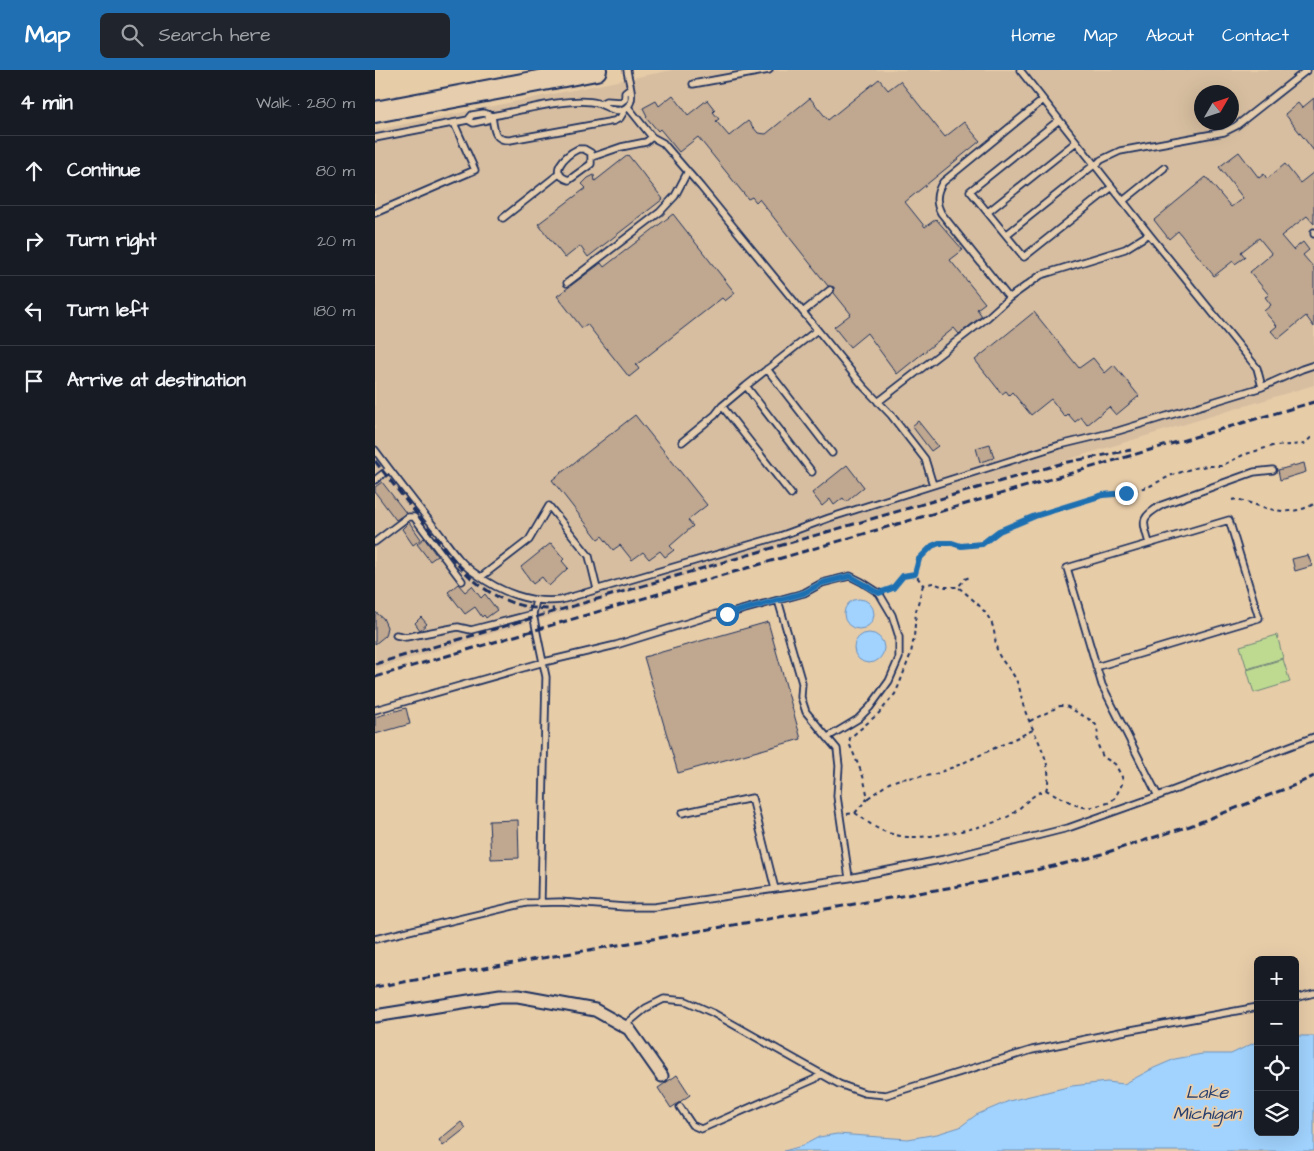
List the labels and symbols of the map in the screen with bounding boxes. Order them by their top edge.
north arrow [1194,85,1239,130]
route end [1115,482,1138,505]
route start [716,603,739,626]
water label: Lake Michigan [1173,1080,1243,1127]

